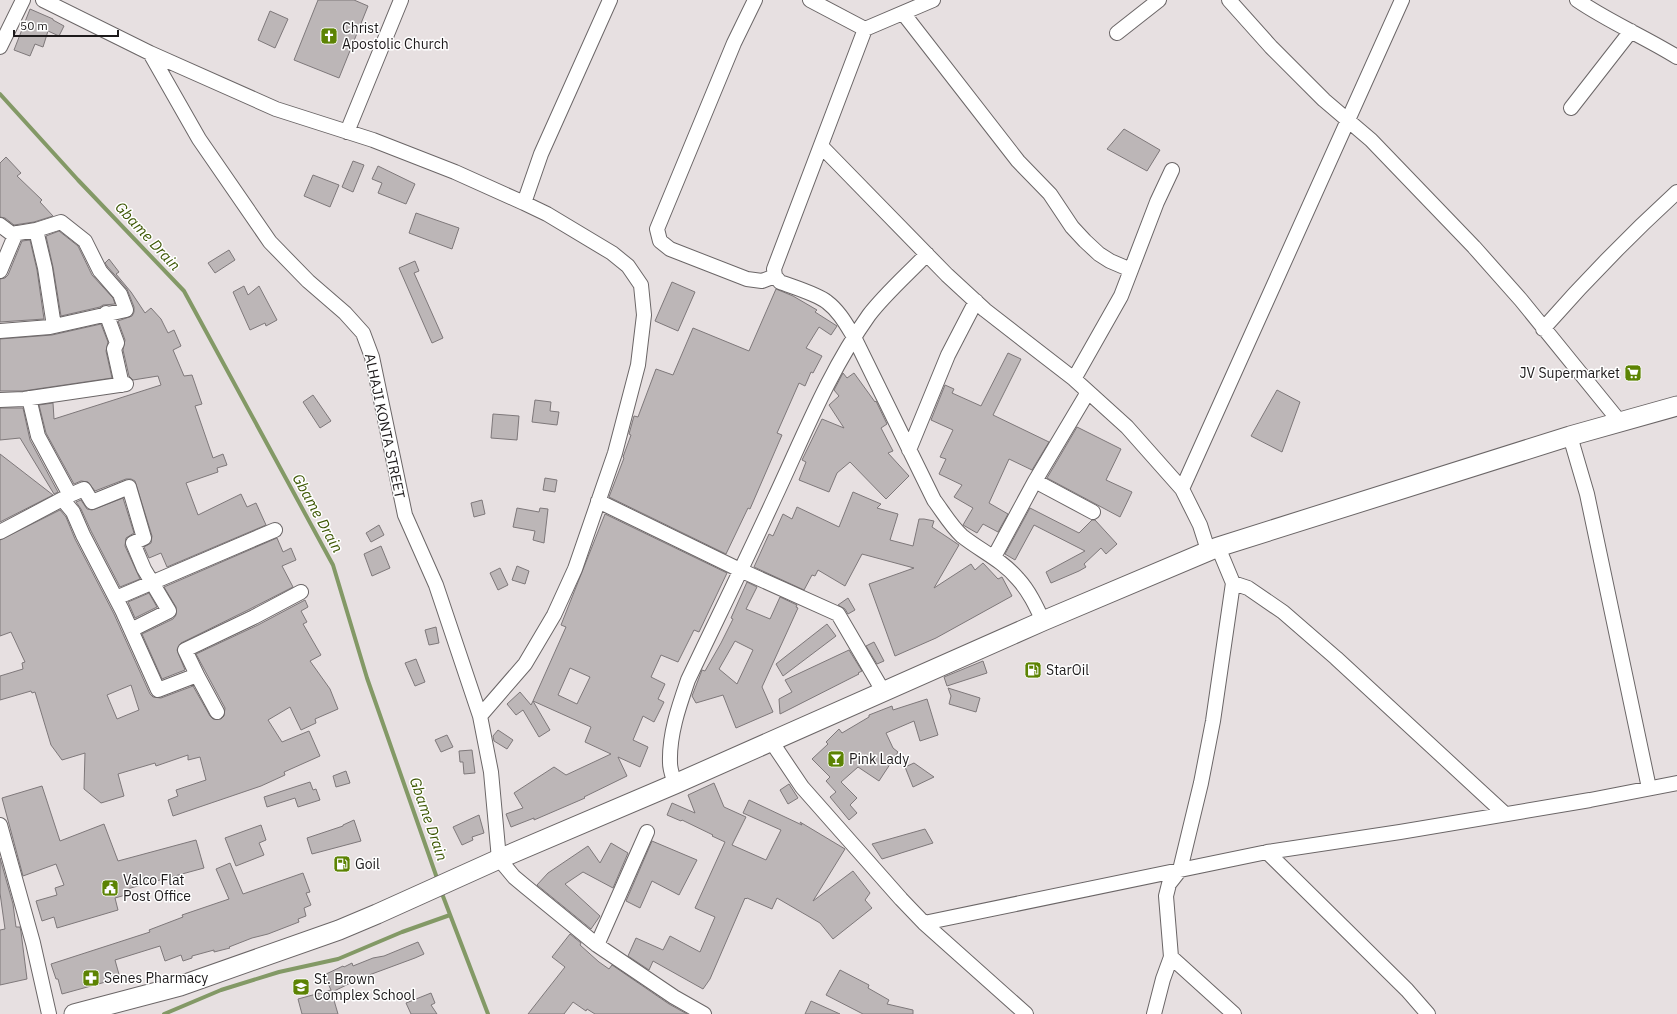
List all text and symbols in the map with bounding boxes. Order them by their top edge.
scale bar [14,12,118,38]
text: 50 m [20,18,48,33]
place label: Christ Apostolic Church [342,19,449,53]
church icon: Christ Apostolic Church [319,26,339,46]
water label: Gbame Drain [111,198,185,274]
street label: ALHAJI KONTA STREET [361,352,409,500]
supermarket icon: JV Supermarket [1623,363,1643,383]
place label: JV Supermarket [1519,364,1620,382]
water label: Gbame Drain [288,470,348,556]
fuel station icon: StarOil [1023,660,1043,680]
place label: StarOil [1046,661,1089,679]
bar icon: Pink Lady [826,749,846,769]
place label: Pink Lady [849,750,909,768]
water label: Gbame Drain [406,775,452,863]
fuel station icon: Goil [332,854,352,874]
place label: Goil [355,855,380,873]
place label: Valco Flat Post Office [123,871,191,905]
public building icon: Valco Flat Post Office [100,878,120,898]
pharmacy icon: Senes Pharmacy [81,968,101,988]
place label: Senes Pharmacy [104,969,208,987]
place label: St. Brown Complex School [314,970,415,1004]
school or university icon: St. Brown Complex School [291,977,311,997]

